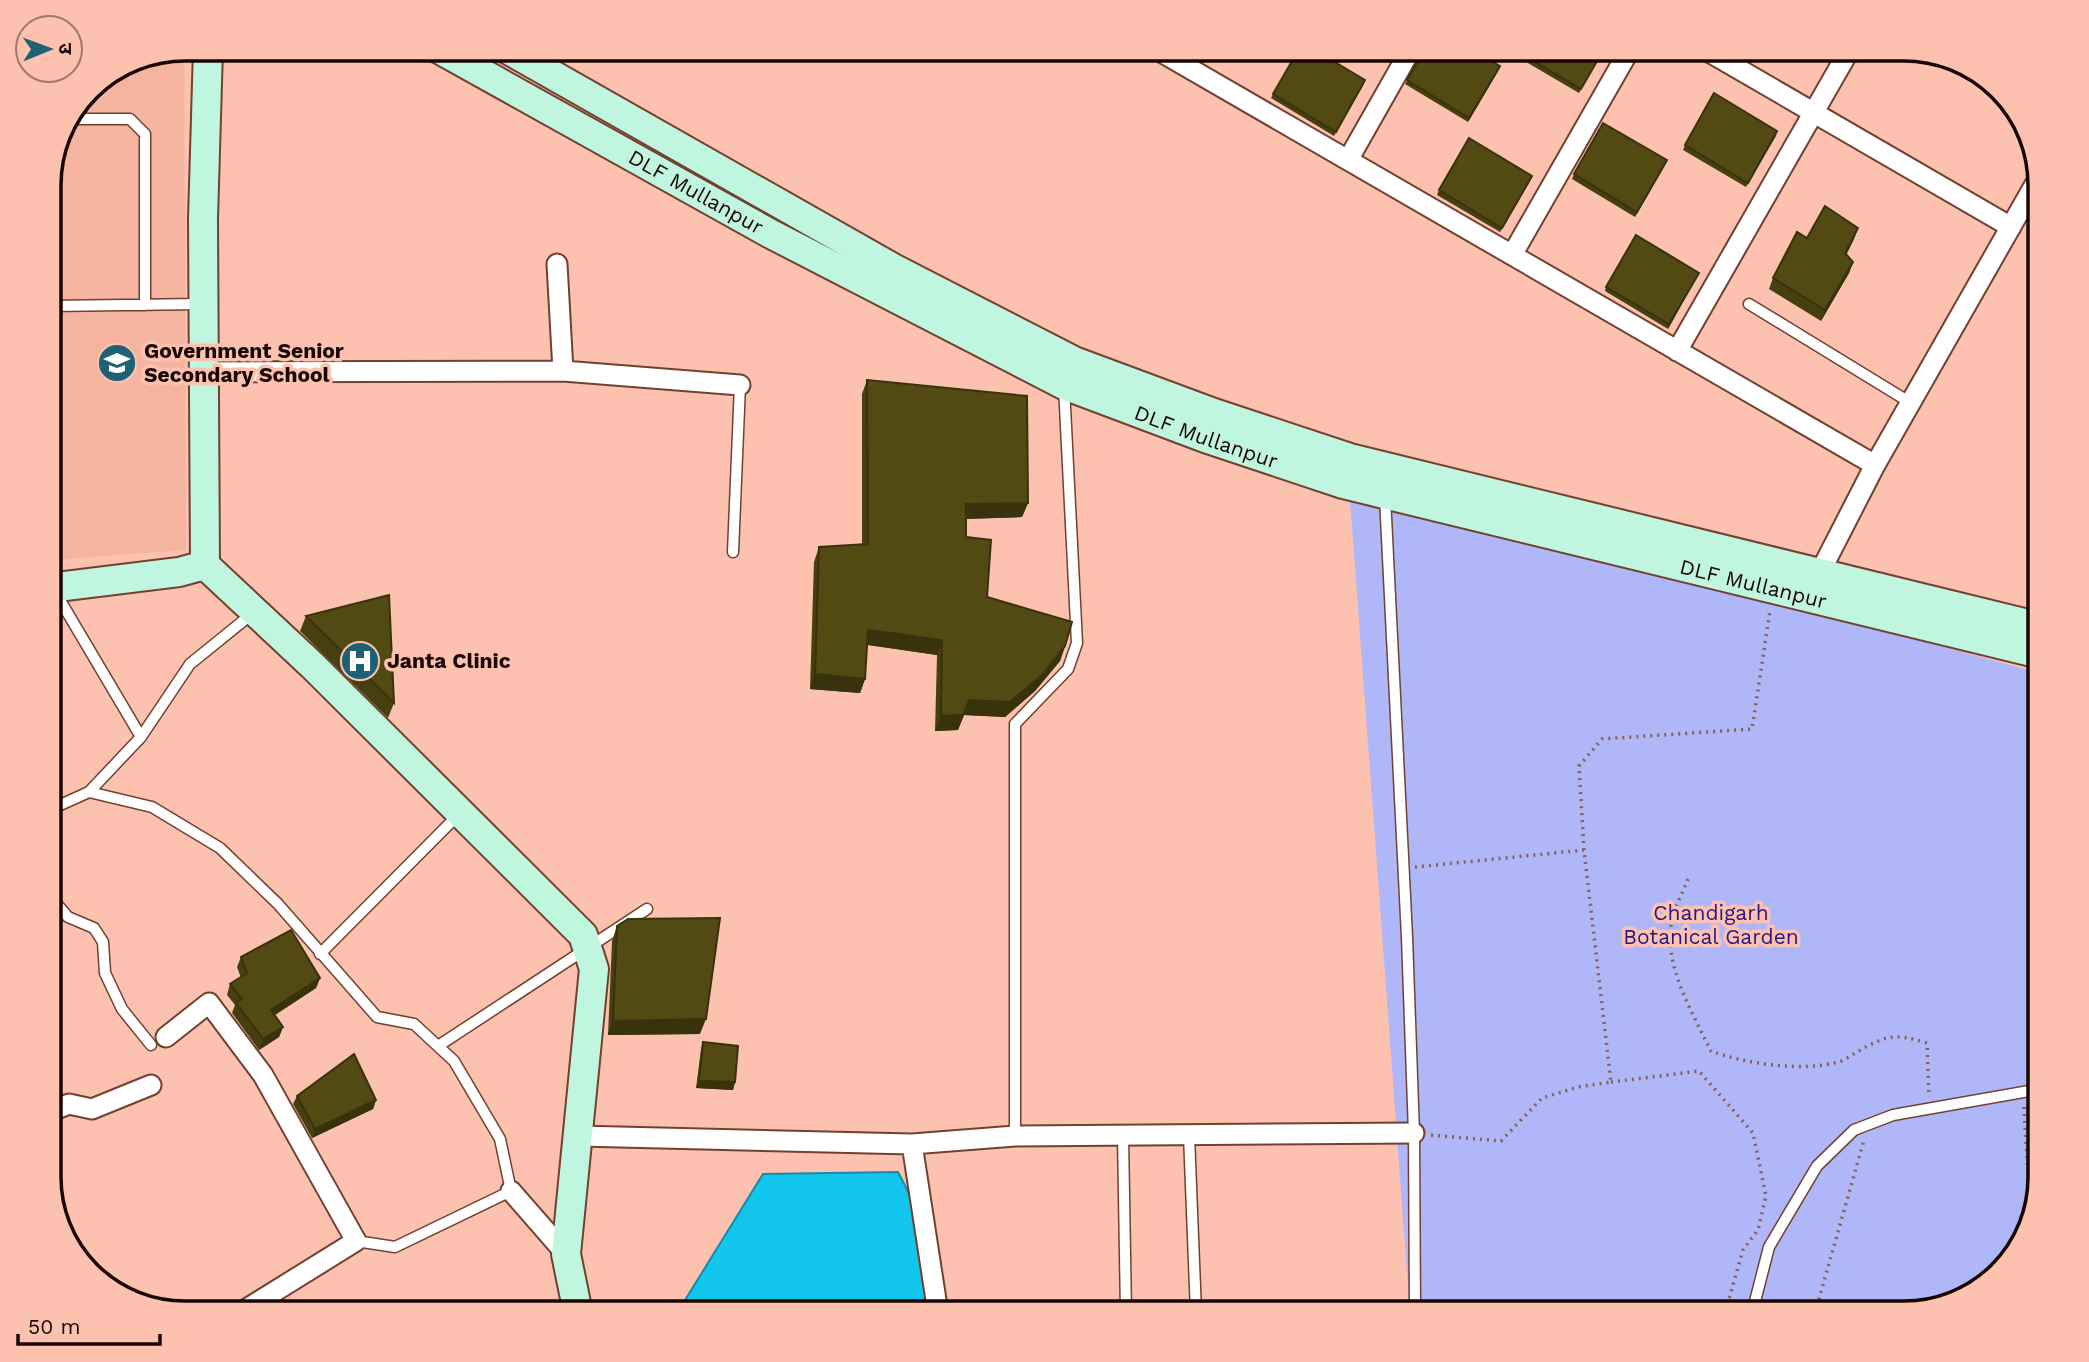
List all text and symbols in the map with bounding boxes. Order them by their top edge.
north arrow [14,14,84,84]
text: उ [54,43,77,55]
street label: DLF Mullanpur [624,144,768,239]
place label: Government Senior Secondary School [144,338,344,387]
school or university icon: Government Senior Secondary School [96,342,138,384]
street label: DLF Mullanpur [1131,400,1282,474]
street label: DLF Mullanpur [1677,554,1830,614]
hospital icon: Janta Clinic [339,640,381,682]
place label: Janta Clinic [387,648,511,673]
park label: Chandigarh Botanical Garden [1623,900,1799,949]
scale bar [18,1302,159,1346]
text: 50 m [28,1314,80,1339]

